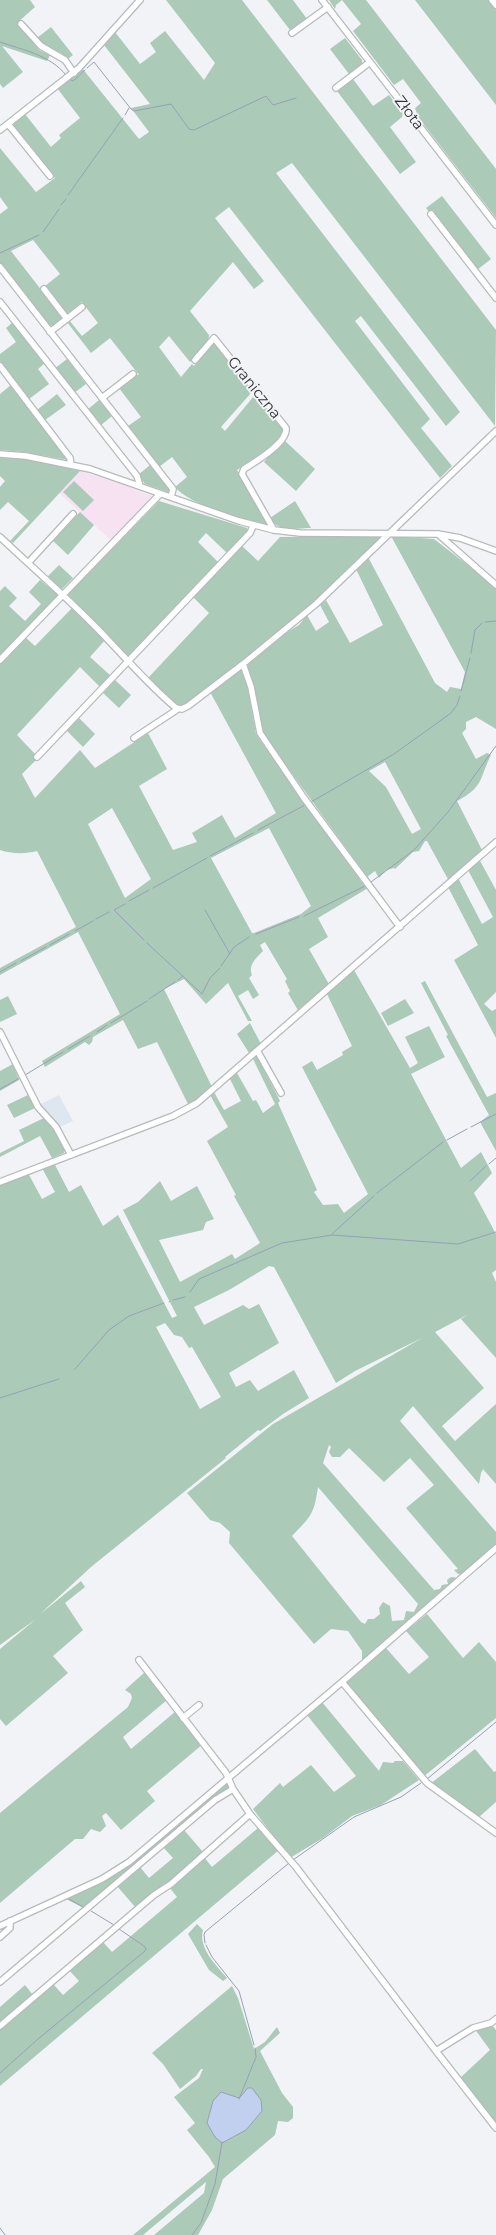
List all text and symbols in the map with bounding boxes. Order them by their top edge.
street label: Złota [390,92,428,134]
street label: Graniczna [223,353,285,423]

